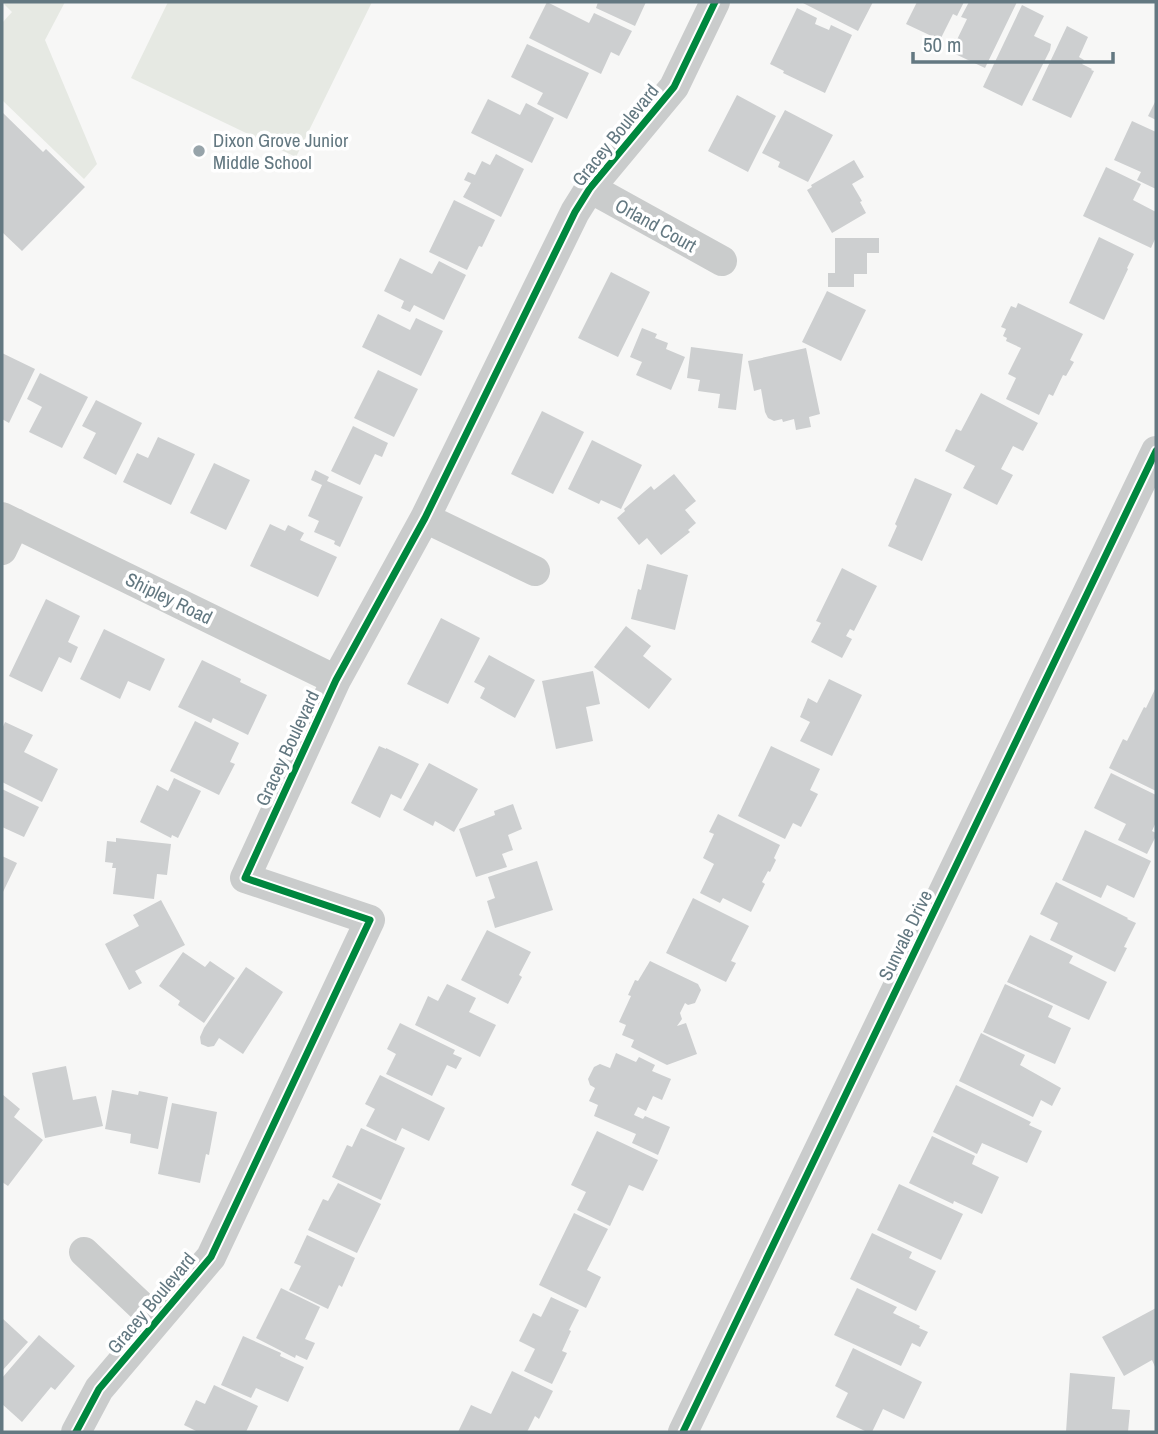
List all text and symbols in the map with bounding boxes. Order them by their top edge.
scale bar [913,21,1112,65]
text: 50 m [923,30,961,59]
street label: Gracey Boulevard [566,78,664,192]
place label: Dixon Grove Junior Middle School [213,127,349,175]
marker: Dixon Grove Junior Middle School [191,143,207,159]
street label: Orland Court [611,192,702,258]
street label: Shipley Road [121,566,217,630]
street label: Gracey Boulevard [249,686,325,810]
street label: Sunvale Drive [872,885,938,985]
street label: Gracey Boulevard [101,1247,201,1359]

